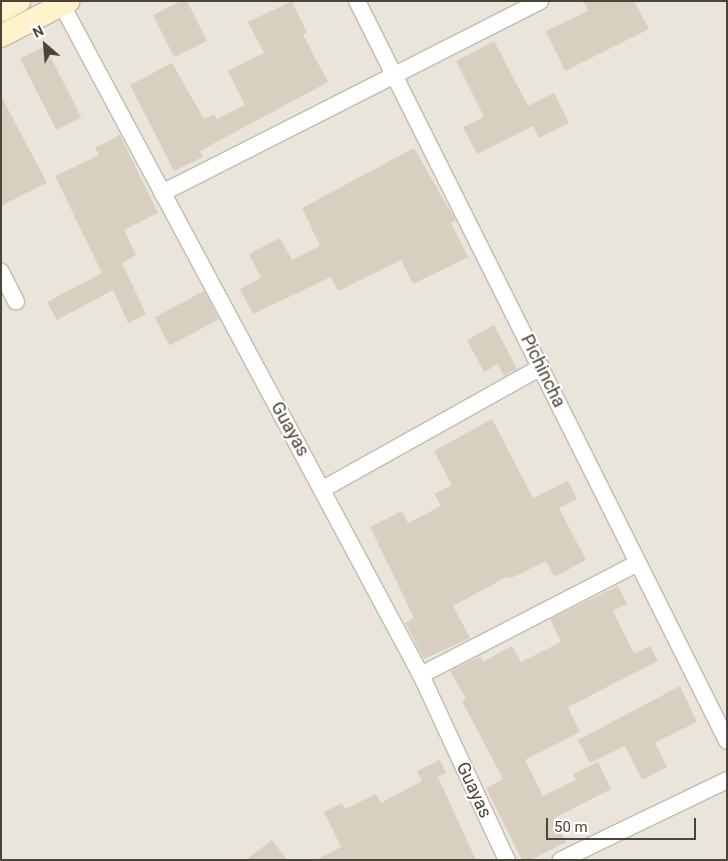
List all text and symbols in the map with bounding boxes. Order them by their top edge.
north arrow [20,20,70,70]
text: N [30,22,46,41]
street label: Pichincha [516,331,570,411]
street label: Guayas [266,398,314,460]
street label: Guayas [452,759,496,821]
scale bar [548,808,698,840]
text: 50 m [554,818,588,836]

